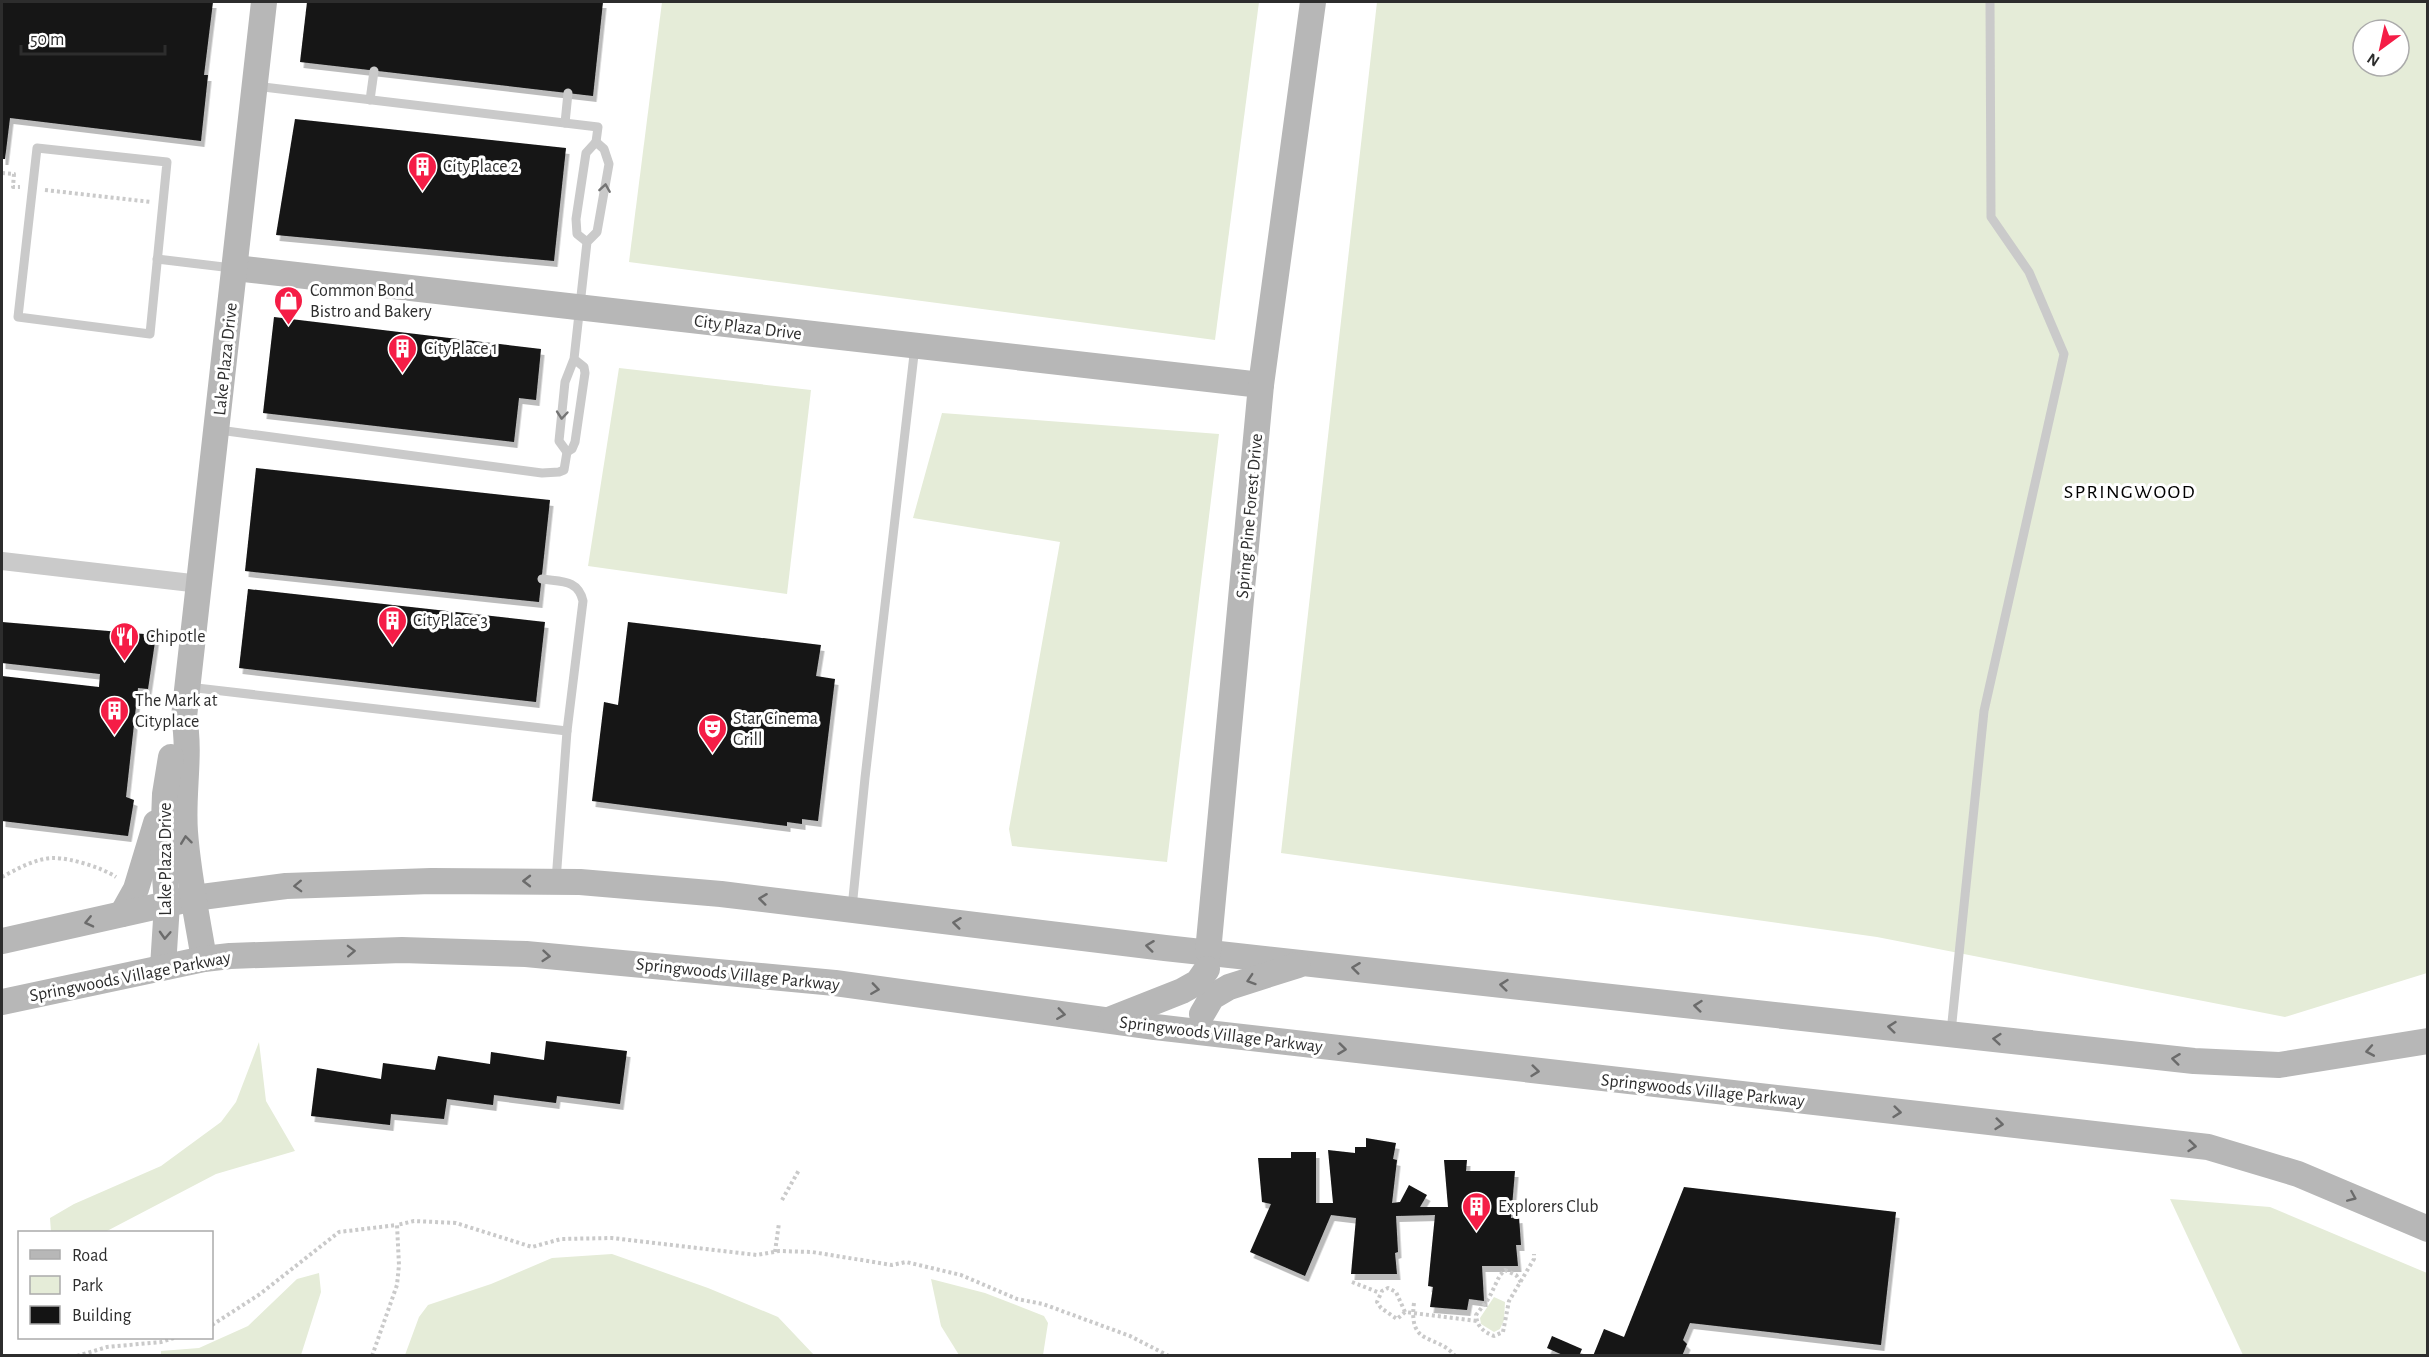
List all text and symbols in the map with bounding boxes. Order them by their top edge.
scale bar [21,18,165,56]
north arrow [2351,18,2411,78]
text: 50 m [30,31,64,49]
text: N [2364,50,2382,69]
building icon: CityPlace 2 [406,150,438,192]
place label: CityPlace 2 [443,158,519,176]
one-way arrow [598,184,610,193]
place label: Common Bond Bistro and Bakery [310,282,432,321]
shop icon: Common Bond Bistro and Bakery [273,284,305,326]
street label: Lake Plaza Drive [211,302,241,416]
street label: City Plaza Drive [693,312,803,344]
building icon: CityPlace 1 [387,332,419,374]
place label: CityPlace 1 [424,340,498,358]
one-way arrow [556,410,569,420]
street label: Spring Pine Forest Drive [1234,433,1266,599]
district label: SPRINGWOOD [2064,482,2196,502]
building icon: CityPlace 3 [376,604,408,646]
place label: CityPlace 3 [413,612,488,630]
restaurant icon: Chipotle [109,620,141,662]
place label: Chipotle [146,628,206,646]
place label: The Mark at Cityplace [135,692,218,731]
building icon: The Mark at Cityplace [98,694,130,736]
place label: Star Cinema Grill [733,710,818,749]
theatre icon: Star Cinema Grill [696,712,728,754]
street label: Lake Plaza Drive [157,802,175,916]
one-way arrow [180,836,193,845]
one-way arrow [522,875,531,887]
one-way arrow [293,880,302,892]
one-way arrow [758,894,768,906]
one-way arrow [84,914,94,927]
one-way arrow [952,917,961,929]
one-way arrow [158,931,171,940]
one-way arrow [1146,940,1155,953]
one-way arrow [347,945,356,958]
street label: Springwoods Village Parkway [28,949,233,1005]
one-way arrow [542,949,551,962]
street label: Springwoods Village Parkway [635,955,841,995]
one-way arrow [1352,962,1361,975]
one-way arrow [1246,973,1257,985]
one-way arrow [1500,979,1509,992]
one-way arrow [870,982,880,994]
one-way arrow [1694,1000,1703,1013]
one-way arrow [1057,1007,1066,1020]
street label: Springwoods Village Parkway [1118,1014,1324,1056]
one-way arrow [1888,1021,1897,1034]
one-way arrow [1992,1033,2001,1046]
one-way arrow [1337,1042,1346,1054]
one-way arrow [2365,1045,2374,1057]
one-way arrow [2172,1053,2181,1066]
one-way arrow [1531,1064,1540,1077]
street label: Springwoods Village Parkway [1600,1071,1806,1111]
one-way arrow [1893,1105,1902,1117]
one-way arrow [1994,1117,2003,1129]
one-way arrow [2188,1139,2197,1151]
building icon: Explorers Club [1461,1190,1493,1232]
one-way arrow [2346,1190,2357,1202]
place label: Explorers Club [1498,1198,1599,1216]
legend [18,1231,213,1339]
text: Road [72,1247,108,1265]
text: Park [72,1277,104,1295]
text: Building [72,1307,132,1325]

